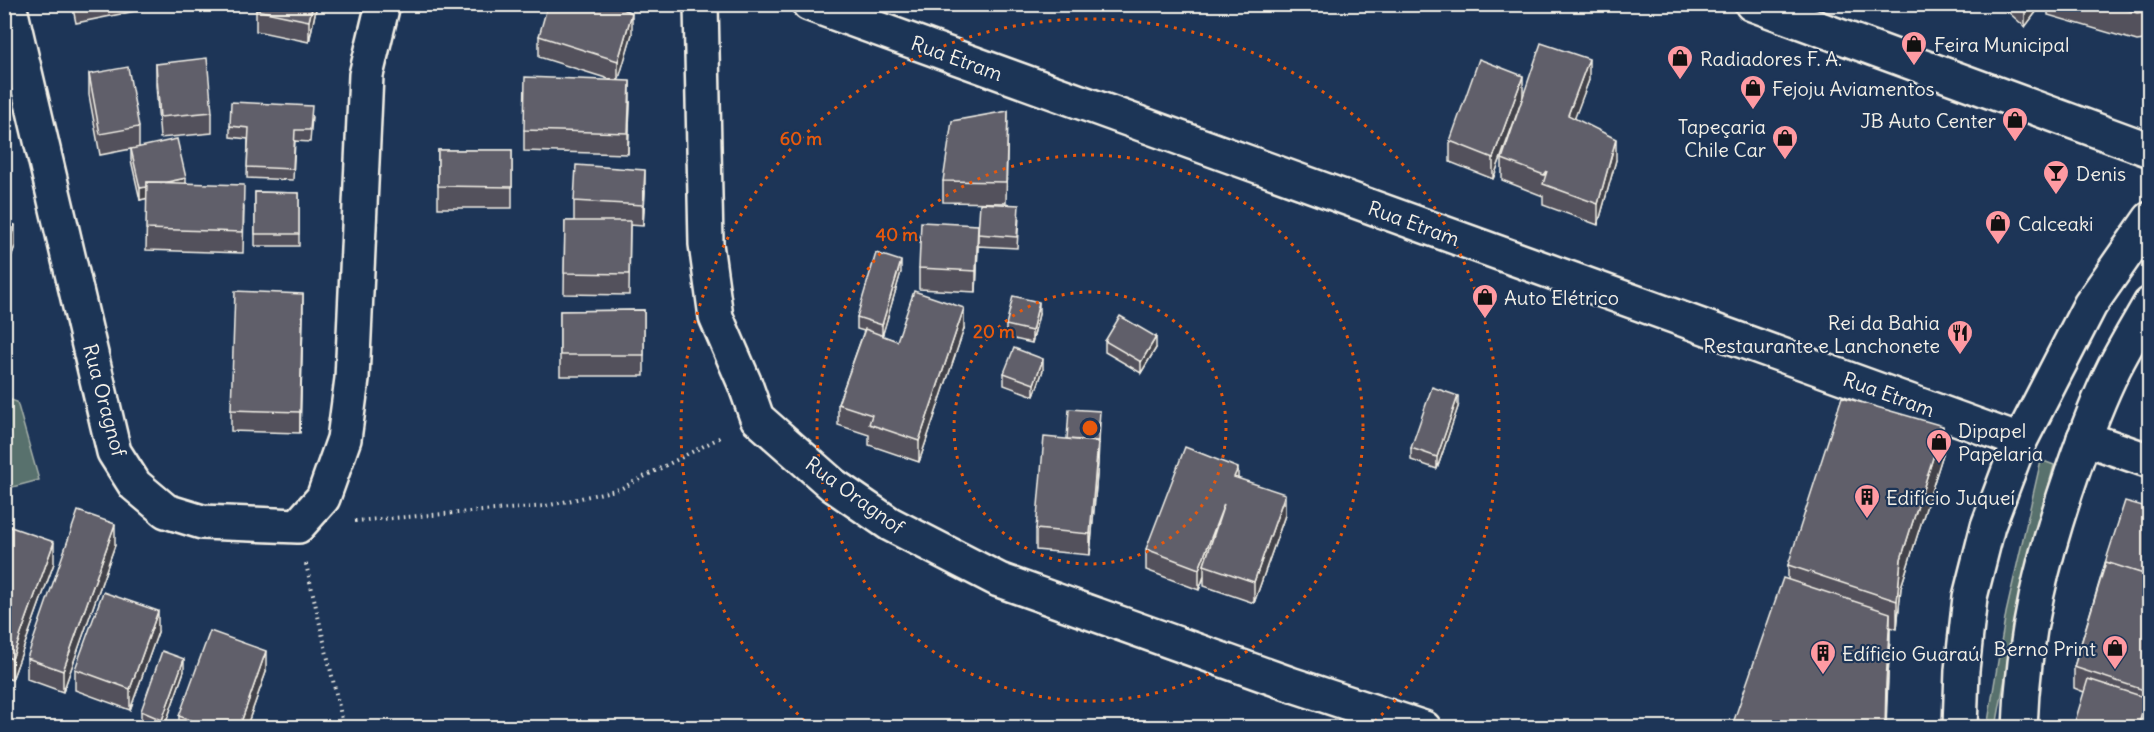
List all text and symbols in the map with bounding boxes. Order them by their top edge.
shop icon: Feira Municipal [1899,29,1929,67]
street label: Rua Etram [908,30,1006,86]
place label: Feira Municipal [1934,32,2069,57]
shop icon: Radiadores F. A. [1665,43,1695,81]
place label: Radiadores F. A. [1700,46,1842,71]
shop icon: Fejoju Aviamentos [1738,73,1768,111]
place label: Fejoju Aviamentos [1772,76,1935,101]
shop icon: JB Auto Center [2000,105,2030,143]
place label: JB Auto Center [1860,108,1996,133]
place label: Tapeçaria Chile Car [1678,114,1766,162]
shop icon: Tapeçaria Chile Car [1770,123,1800,161]
text: 60 m [780,127,822,150]
bar icon: Denis [2041,158,2071,196]
place label: Denis [2076,161,2126,186]
street label: Rua Etram [1365,195,1463,251]
shop icon: Calceaki [1983,208,2013,246]
place label: Calceaki [2018,211,2094,236]
text: 40 m [876,223,918,246]
shop icon: Auto Elétrico [1470,282,1500,320]
place label: Auto Elétrico [1504,285,1619,310]
place label: Rei da Bahia Restaurante e Lanchonete [1703,310,1940,358]
restaurant icon: Rei da Bahia Restaurante e Lanchonete [1945,318,1975,356]
text: 20 m [973,320,1015,343]
street label: Rua Oragnof [78,341,132,459]
street label: Rua Etram [1840,366,1938,422]
centre of rings [1080,418,1100,438]
place label: Dipapel Papelaria [1958,418,2043,466]
shop icon: Dipapel Papelaria [1924,427,1954,465]
street label: Rua Oragnof [801,451,909,539]
building icon: Edifício Juqueí [1852,482,1882,520]
place label: Edifício Juqueí [1886,485,2015,510]
shop icon: Berno Print [2100,633,2130,671]
place label: Berno Print [1994,636,2096,661]
building icon: Edíficio Guaraú [1808,638,1838,676]
place label: Edíficio Guaraú [1842,641,1980,666]

